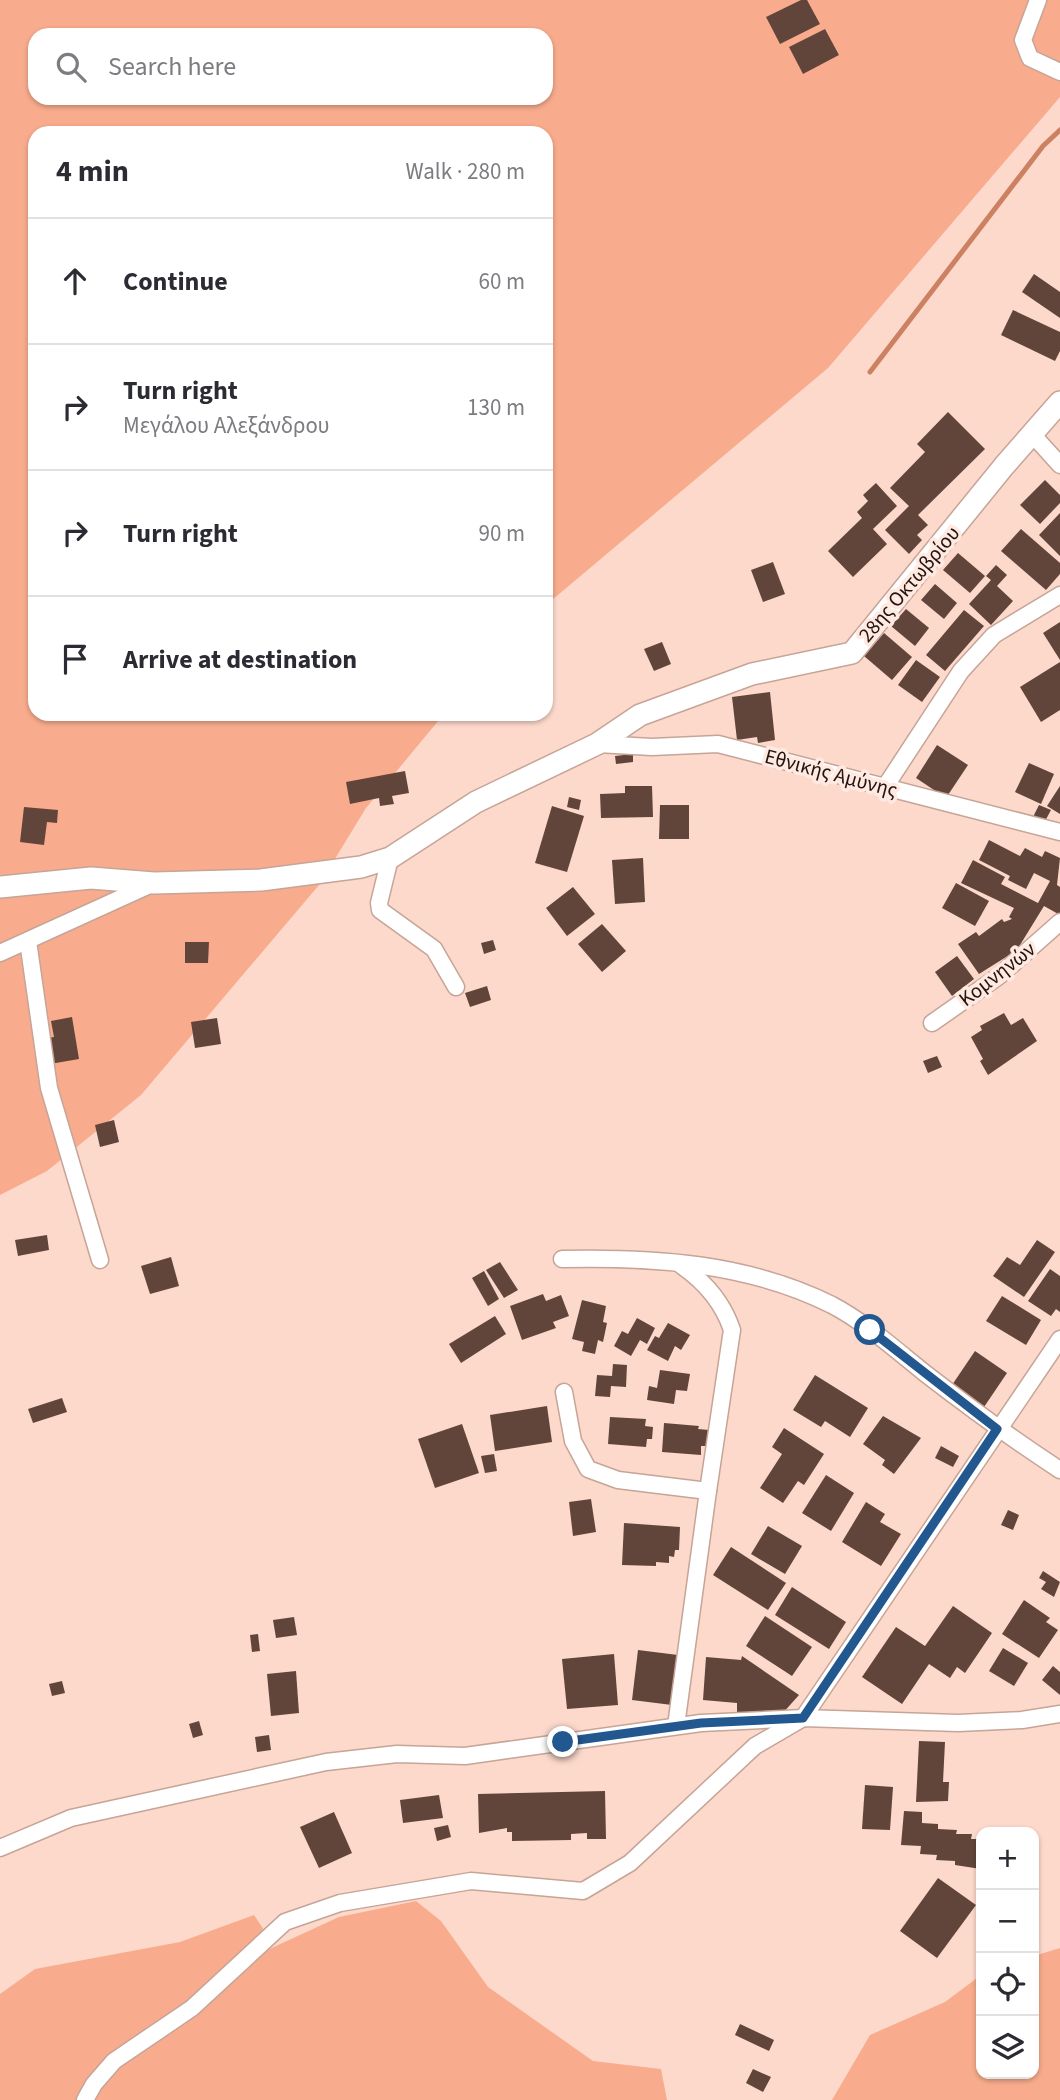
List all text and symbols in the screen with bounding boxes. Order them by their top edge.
search box [28,28,553,105]
icon: search [52,48,90,86]
text: Search here [108,48,236,85]
text: 4 min [56,150,129,193]
text: Walk · 280 m [406,155,525,188]
icon: ahead [56,262,94,300]
text: Continue [123,263,228,300]
text: 60 m [478,265,525,298]
text: Turn right [123,372,238,409]
icon: right [56,388,94,426]
text: 130 m [467,391,525,424]
text: Μεγάλου Αλεξάνδρου [123,409,329,442]
icon: right [56,514,94,552]
text: Turn right [123,515,238,552]
text: 90 m [478,517,525,550]
street label: 28ης Οκτωβρίου [851,519,967,649]
icon: arrive [56,640,94,678]
text: Arrive at destination [123,641,357,678]
street label: Εθνικής Αμύνης [761,741,901,805]
street label: Κομνηνών [952,934,1042,1014]
route start [854,1314,885,1345]
route end [547,1726,578,1757]
map controls [976,1827,1039,2079]
button: + [976,1827,1039,1890]
button: − [976,1890,1039,1953]
button: locate [976,1953,1039,2016]
button: layers [976,2016,1039,2079]

